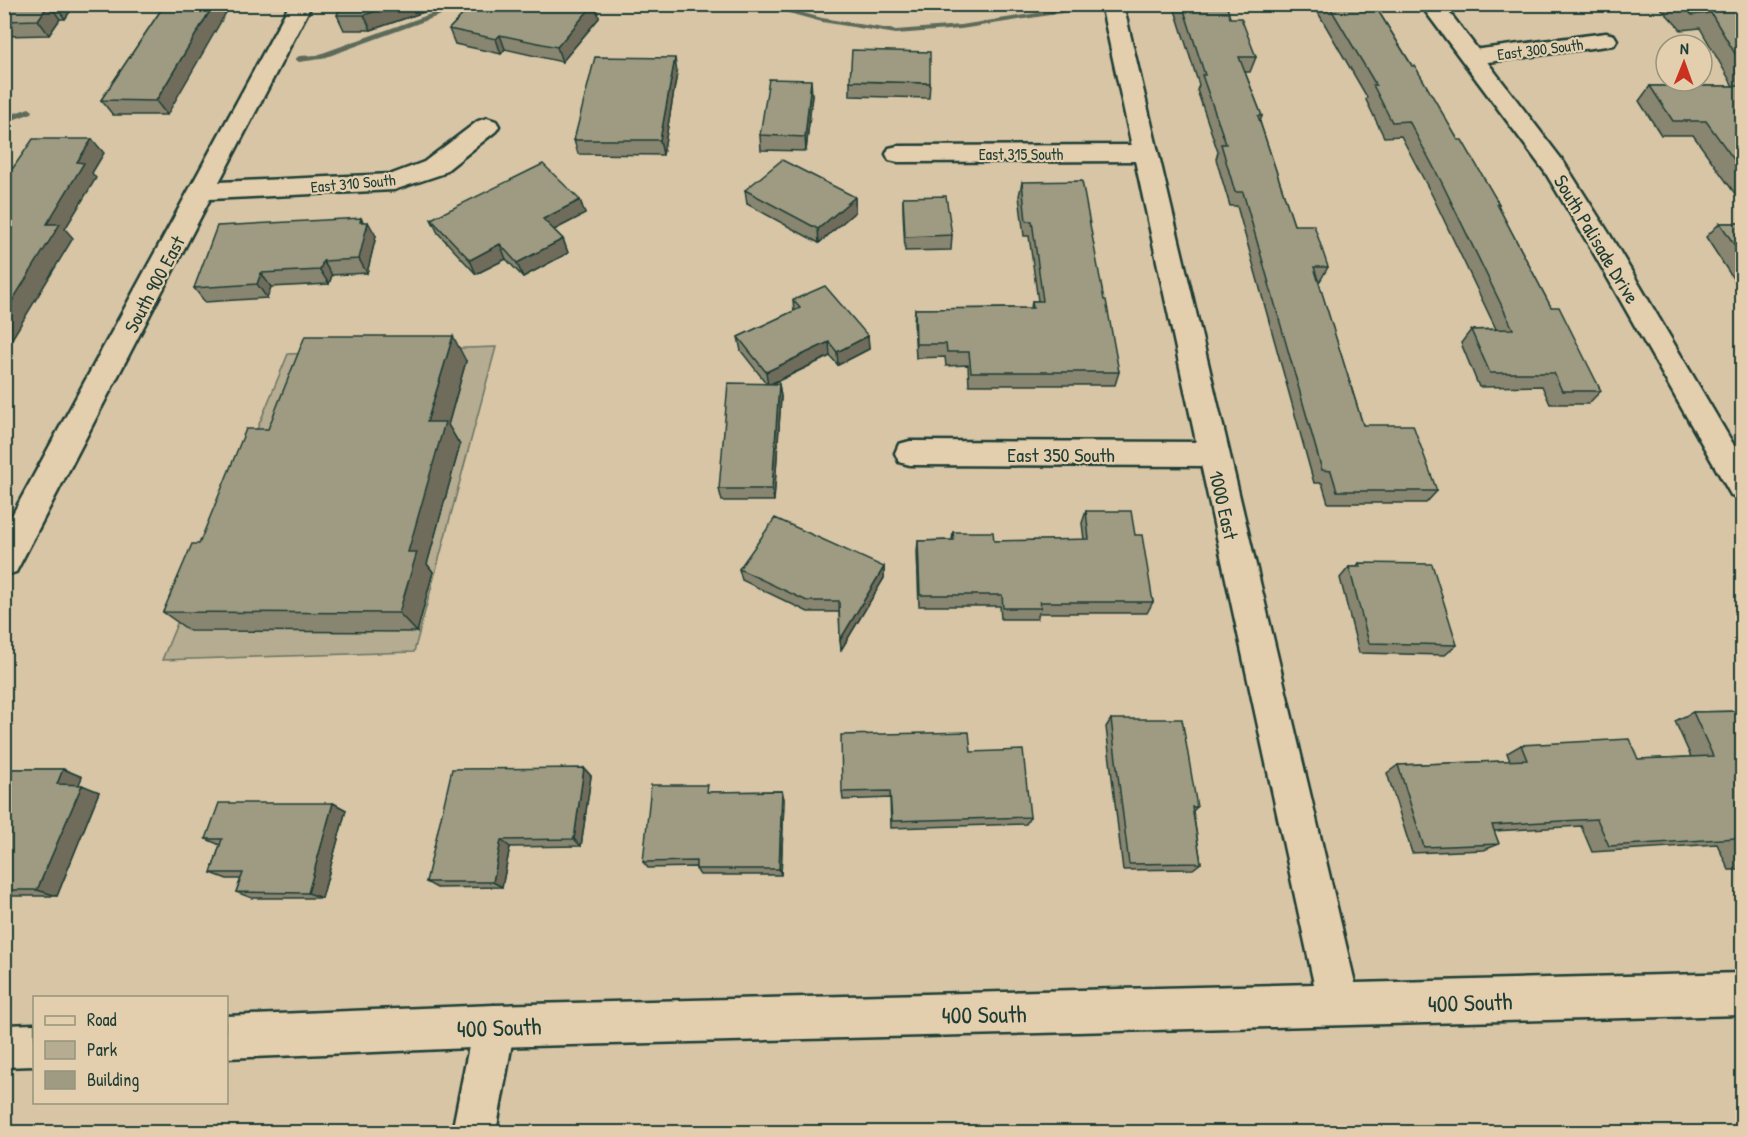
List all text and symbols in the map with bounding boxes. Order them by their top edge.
street label: East 300 South [1496,33,1584,65]
north arrow [1654,33,1714,93]
text: N [1680,37,1689,59]
street label: East 315 South [979,143,1064,165]
street label: East 310 South [310,168,397,198]
street label: South Palisade Drive [1548,170,1646,309]
street label: South 900 East [117,230,191,337]
street label: East 350 South [1007,441,1115,468]
street label: 1000 East [1203,468,1245,543]
street label: 400 South [1427,985,1513,1019]
legend [33,996,228,1104]
street label: 400 South [941,997,1027,1031]
text: Road [87,1007,117,1032]
street label: 400 South [456,1010,542,1044]
text: Park [87,1037,118,1062]
text: Building [87,1067,139,1092]

